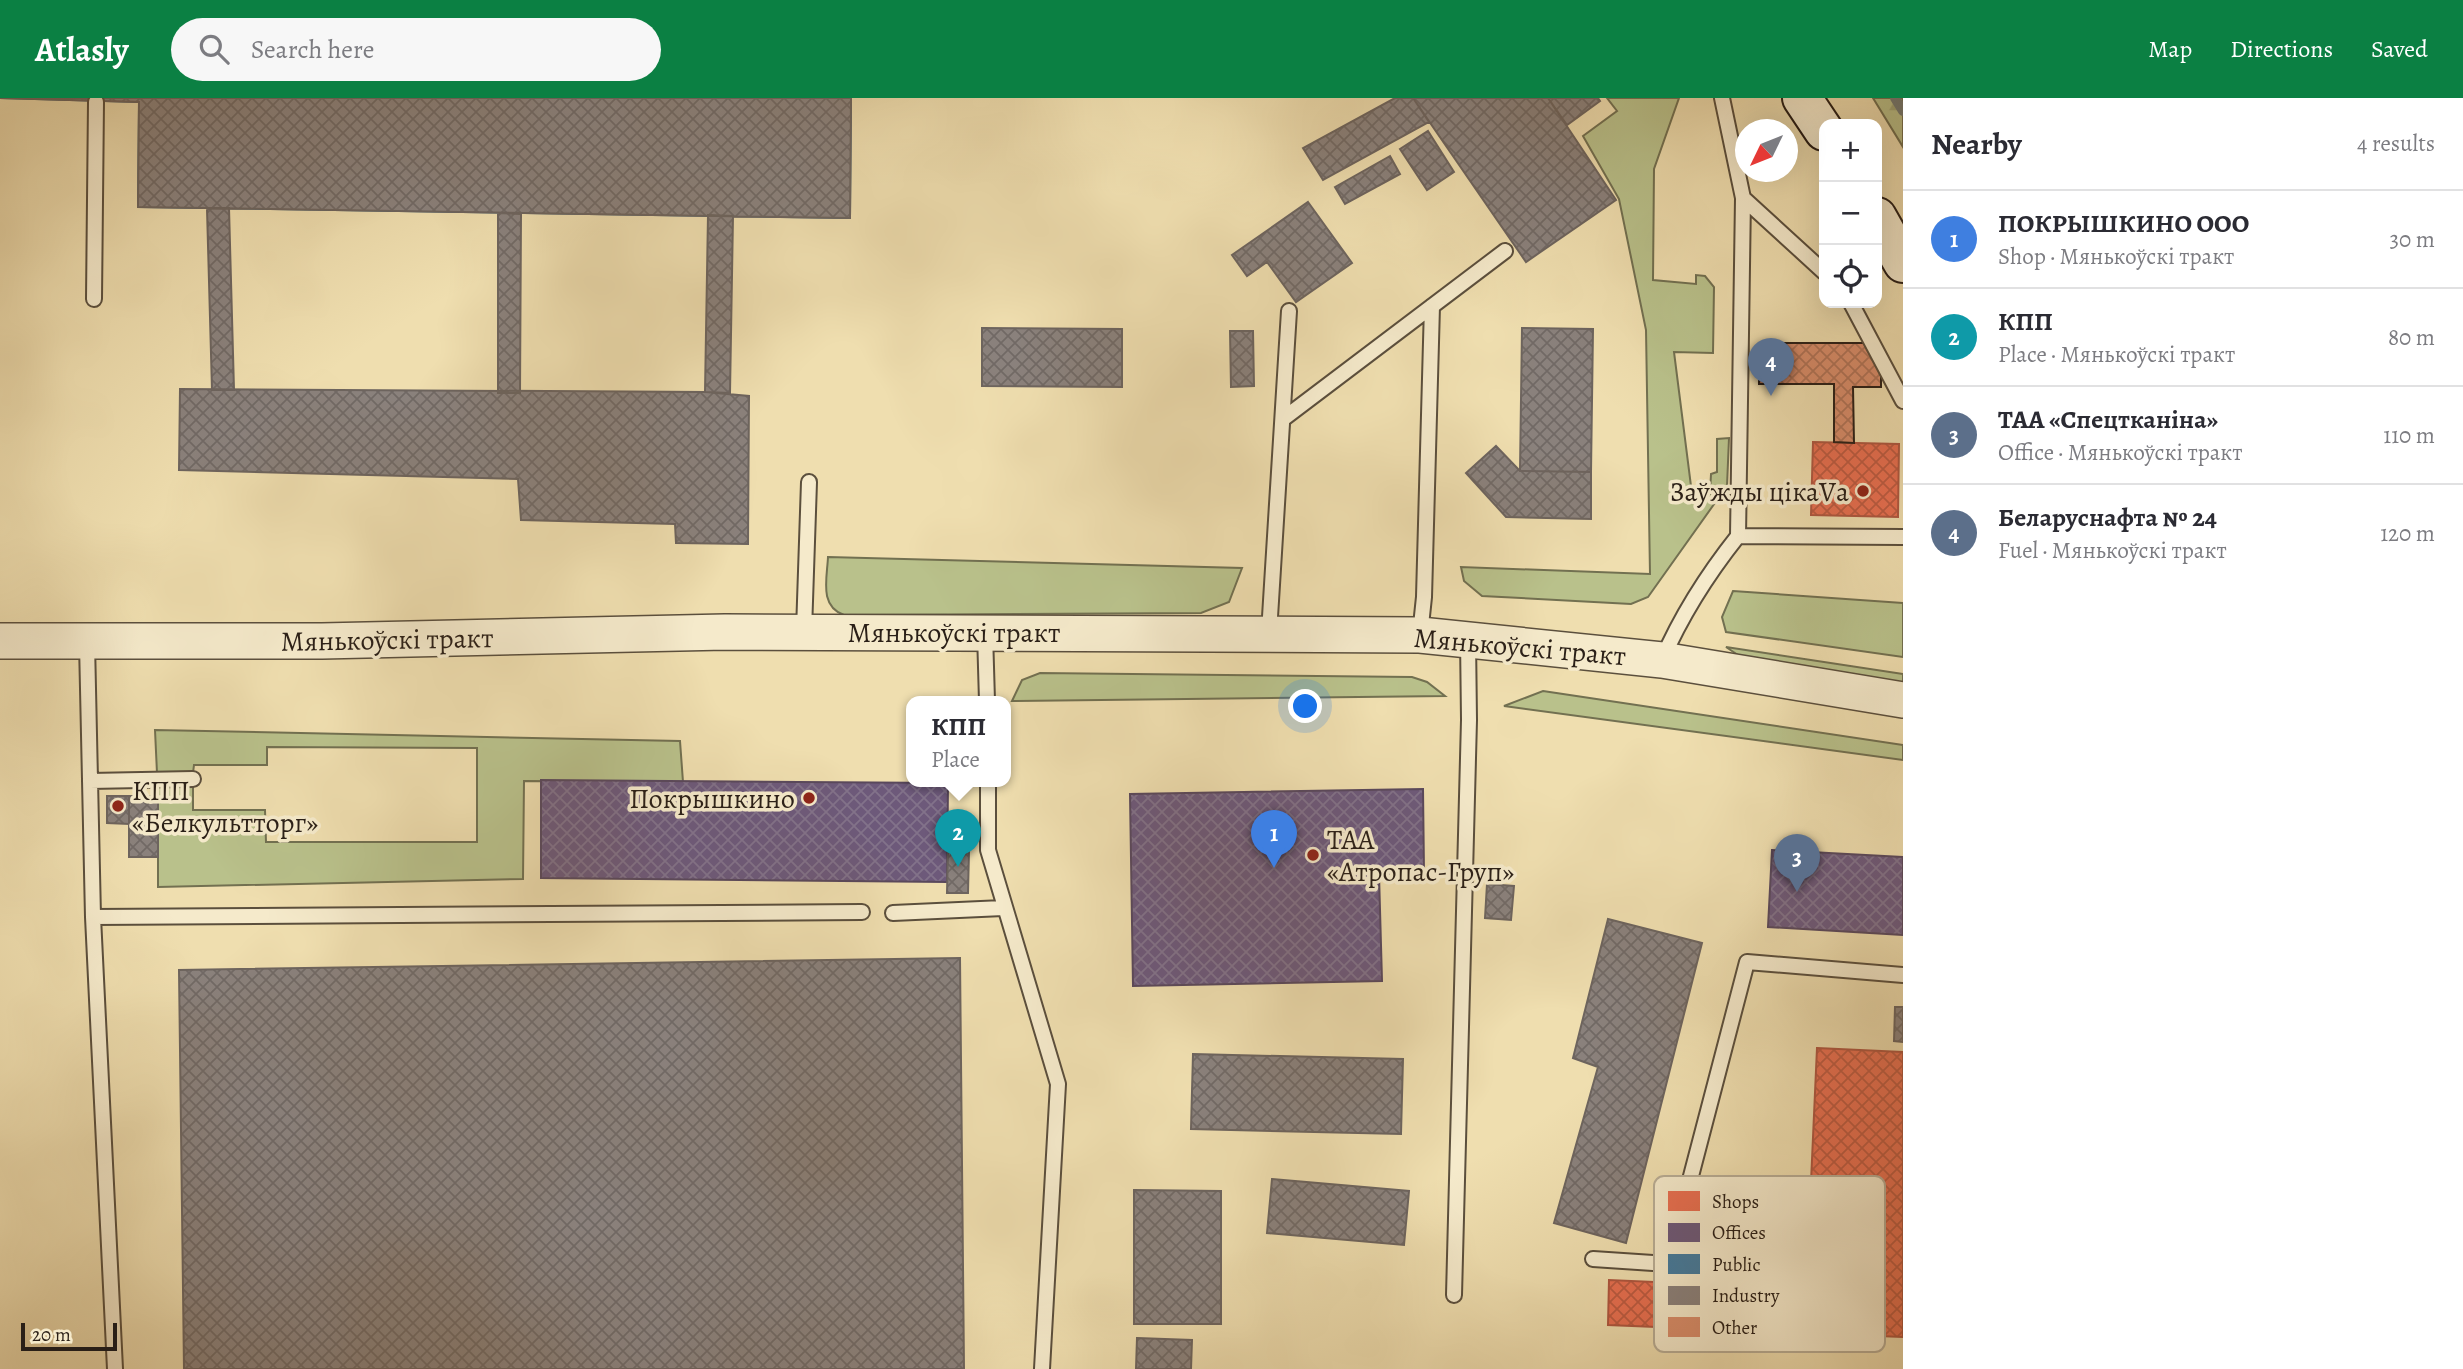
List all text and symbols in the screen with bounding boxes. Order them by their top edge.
search box [171,18,661,81]
text: Atlasly [35,27,129,72]
icon: search [195,30,233,68]
text: Search here [251,32,374,67]
text: Map [2148,33,2192,65]
text: Directions [2230,33,2333,65]
text: Saved [2371,33,2428,65]
north arrow [1735,119,1798,182]
map controls [1819,119,1882,308]
button: + [1819,119,1882,182]
text: Nearby [1931,124,2022,164]
text: 4 results [2357,128,2435,159]
button: − [1819,182,1882,245]
text: ПОКРЫШКИНО ООО [1998,206,2249,241]
text: 1 [1950,224,1958,255]
text: 30 m [2389,224,2435,255]
text: Shop · Мянькоўскі тракт [1998,241,2234,272]
button: locate [1819,245,1882,308]
text: КПП [1998,304,2053,339]
text: 2 [1948,322,1960,353]
text: 80 m [2388,322,2435,353]
pin: 4 [1748,338,1794,396]
text: Place · Мянькоўскі тракт [1998,339,2235,370]
text: ТАА «Спецтканіна» [1998,402,2218,437]
text: 3 [1949,420,1959,451]
text: 110 m [2383,420,2435,451]
text: Office · Мянькоўскі тракт [1998,437,2243,468]
place label: Заўжды цікаVа [1670,473,1849,511]
marker: Заўжды цікаVа [1855,483,1871,499]
text: Беларуснафта № 24 [1998,500,2217,535]
text: 4 [1949,518,1959,549]
text: 120 m [2380,518,2435,549]
text: Fuel · Мянькоўскі тракт [1998,535,2227,566]
street label: Мянькоўскі тракт [848,614,1060,652]
street label: Мянькоўскі тракт [280,619,494,661]
street label: Мянькоўскі тракт [1412,619,1628,675]
your location [1288,689,1322,723]
popup [906,696,1011,787]
text: КПП [931,709,986,744]
text: Place [931,744,980,775]
place label: КПП «Белкультторг» [132,772,318,842]
place label: Покрышкино [629,780,795,818]
marker: Покрышкино [801,790,817,806]
marker: КПП «Белкультторг» [110,798,126,814]
pin: 2 [935,809,981,867]
pin: 1 [1251,810,1297,868]
place label: ТАА «Атропас-Груп» [1327,821,1514,891]
pin: 3 [1774,834,1820,892]
marker: ТАА «Атропас-Груп» [1305,847,1321,863]
legend [1654,1176,1885,1352]
text: Shops [1712,1189,1759,1215]
text: Offices [1712,1220,1766,1246]
text: Public [1712,1252,1760,1278]
text: Industry [1712,1283,1780,1309]
text: Other [1712,1315,1757,1341]
scale bar [21,1320,117,1352]
text: 20 m [32,1322,71,1348]

